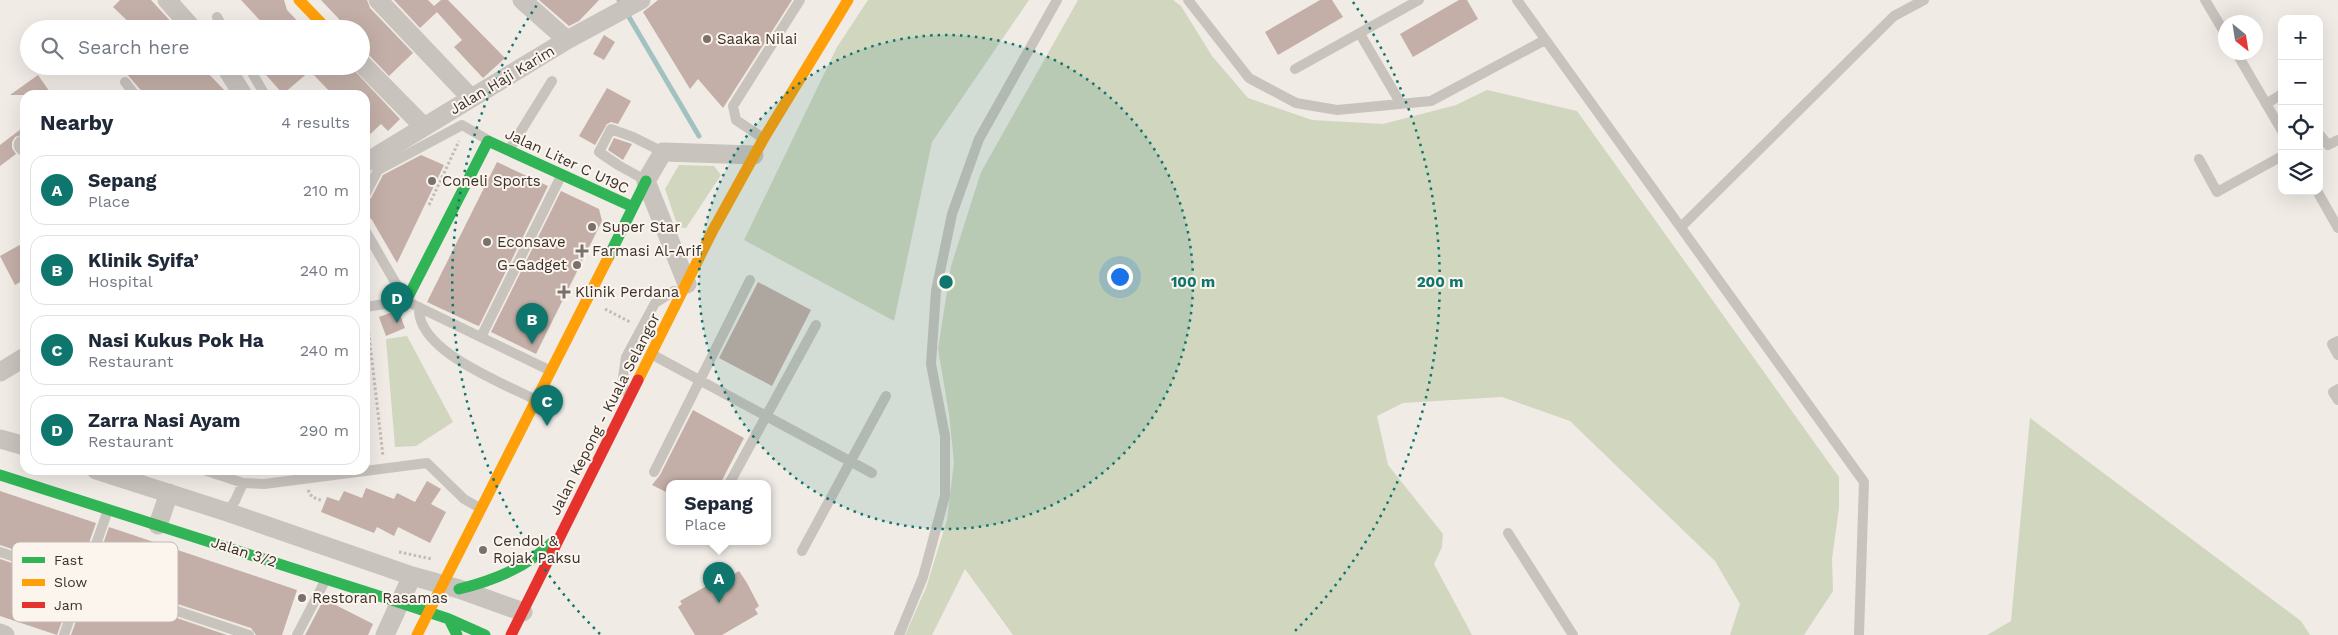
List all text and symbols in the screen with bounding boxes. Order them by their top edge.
north arrow [2218,15,2263,60]
map controls [2278,15,2323,195]
button: + [2278,15,2323,60]
search box [20,20,370,75]
place label: Saaka Nilai [717,30,797,48]
marker: Saaka Nilai [701,33,713,45]
icon: search [38,34,66,62]
text: Search here [78,36,189,59]
street label: Jalan Haji Karim [446,42,558,118]
button: − [2278,60,2323,105]
button: locate [2278,105,2323,150]
text: Nearby [40,110,113,135]
text: 4 results [281,113,350,132]
street label: Jalan Liter C U19C [502,124,632,198]
button: layers [2278,150,2323,195]
text: Sepang [88,169,157,192]
place label: Coneli Sports [442,172,541,190]
marker: Coneli Sports [426,175,438,187]
text: A [52,181,62,200]
text: 210 m [303,181,349,200]
text: Place [88,192,130,211]
place label: Super Star [602,218,680,236]
marker: Super Star [586,221,598,233]
place label: Econsave [497,233,566,251]
marker: Econsave [481,236,493,248]
place label: Farmasi Al-Arif [592,242,701,260]
marker: Farmasi Al-Arif [576,245,588,257]
text: Klinik Syifa’ [88,249,199,272]
place label: G-Gadget [497,256,568,274]
marker: G-Gadget [571,259,583,271]
text: B [52,261,62,280]
text: 240 m [300,261,349,280]
your location [1107,264,1133,290]
text: Hospital [88,272,153,291]
centre of rings [937,273,955,291]
text: 100 m [1171,273,1215,291]
text: 200 m [1417,273,1463,291]
pin: D [381,282,413,323]
place label: Klinik Perdana [575,283,680,301]
marker: Klinik Perdana [557,285,571,299]
pin: B [516,303,548,344]
street label: Jalan Kepong - Kuala Selangor [546,310,664,518]
text: Nasi Kukus Pok Ha [88,329,264,352]
text: C [52,341,62,360]
text: 240 m [300,341,349,360]
text: Restaurant [88,352,174,371]
pin: C [531,385,563,426]
text: Zarra Nasi Ayam [88,409,240,432]
text: D [51,421,63,440]
text: 290 m [299,421,349,440]
text: Restaurant [88,432,174,451]
popup [666,480,771,545]
text: Sepang [684,492,753,515]
text: Place [684,515,726,534]
place label: Cendol & Rojak Paksu [493,532,581,567]
street label: Jalan 3/2 [209,533,279,571]
legend [12,542,178,622]
marker: Cendol & Rojak Paksu [477,544,489,556]
text: Fast [54,552,83,568]
pin: A [703,562,735,603]
text: Slow [54,574,87,590]
place label: Restoran Rasamas [312,589,448,607]
marker: Restoran Rasamas [296,592,308,604]
text: Jam [54,597,83,613]

